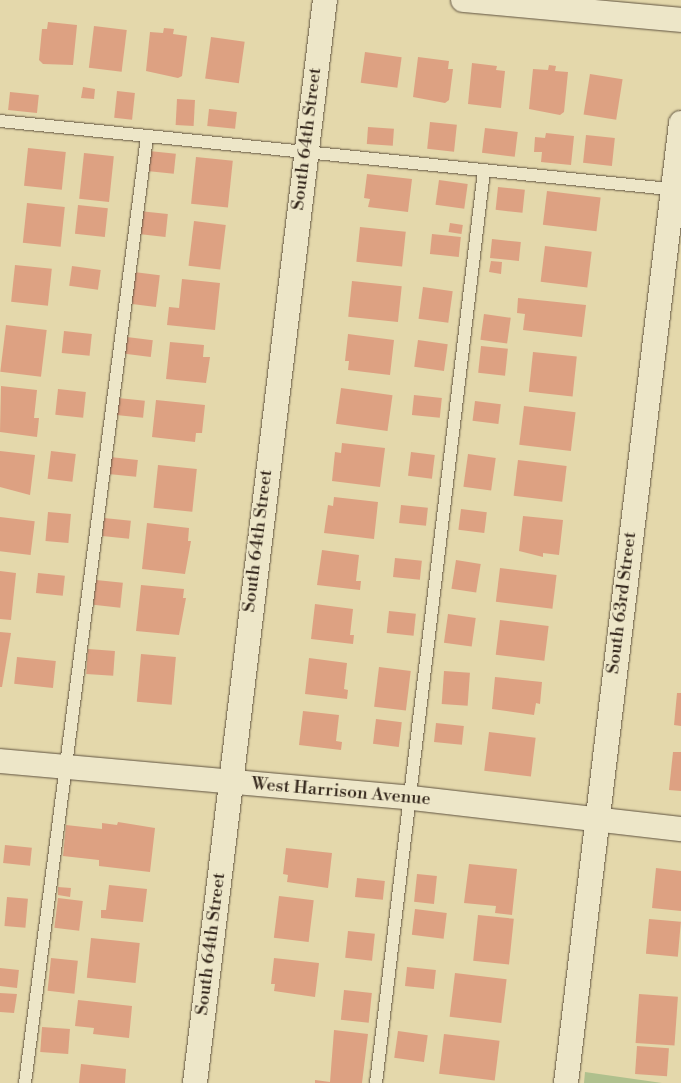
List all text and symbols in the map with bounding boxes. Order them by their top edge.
street label: South 64th Street [288,66,326,212]
street label: South 64th Street [239,468,277,614]
street label: South 63rd Street [603,531,641,675]
street label: West Harrison Avenue [250,773,432,811]
street label: South 64th Street [192,871,230,1017]

